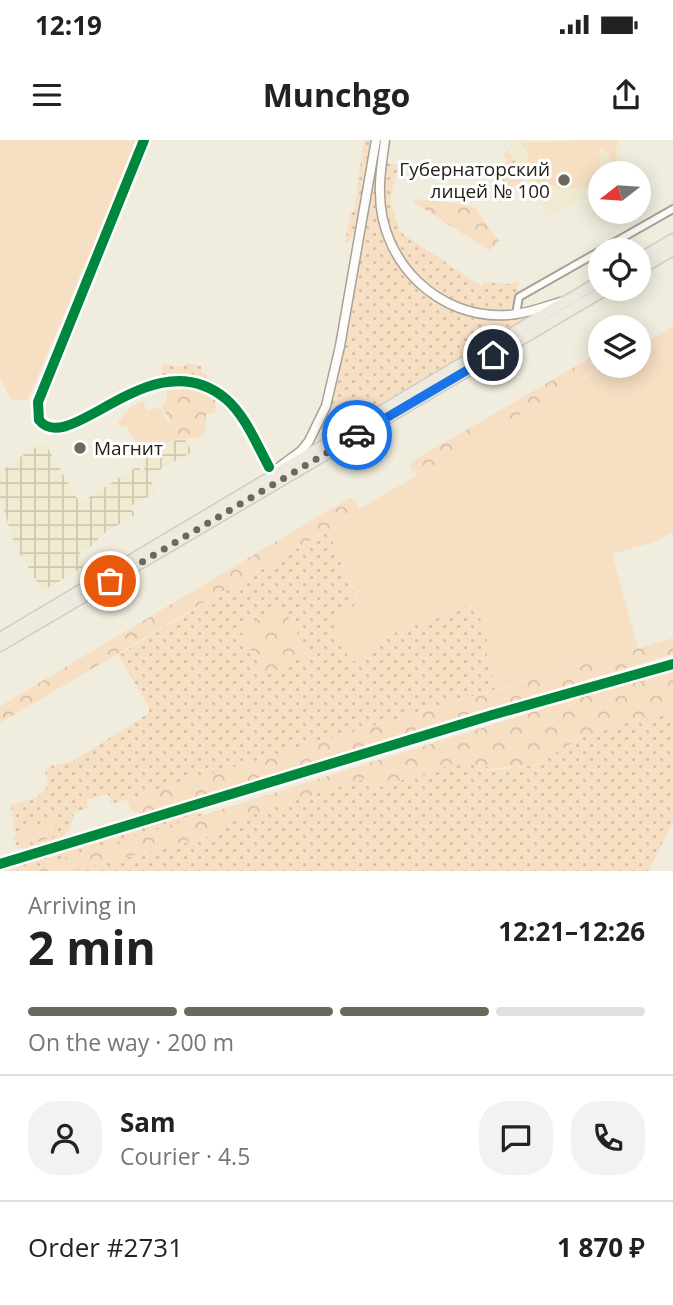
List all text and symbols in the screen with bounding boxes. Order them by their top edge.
text: 12:19 [35,7,102,43]
text: Munchgo [263,73,410,116]
icon: menu [28,76,66,114]
icon: share [607,76,645,114]
place label: Губернаторский лицей № 100 [399,156,550,204]
north arrow [588,161,651,224]
map controls [588,161,651,378]
marker: Губернаторский лицей № 100 [556,172,572,188]
button: locate [588,238,651,301]
button: layers [588,315,651,378]
pin [463,325,523,385]
icon: home [474,336,512,374]
courier [322,400,392,470]
icon: car [338,416,376,454]
place label: Магнит [94,435,163,461]
marker: Магнит [72,440,88,456]
pin [80,551,140,611]
icon: bag [91,562,129,600]
text: Arriving in [28,889,137,921]
text: 12:21–12:26 [498,913,645,949]
text: 2 min [28,916,156,978]
text: On the way · 200 m [28,1026,234,1058]
button: person [28,1101,102,1175]
button: chat [479,1101,553,1175]
button: phone [571,1101,645,1175]
text: Sam [120,1104,176,1140]
text: Courier · 4.5 [120,1140,250,1172]
text: Order #2731 [28,1229,183,1265]
text: 1 870 ₽ [557,1229,645,1265]

